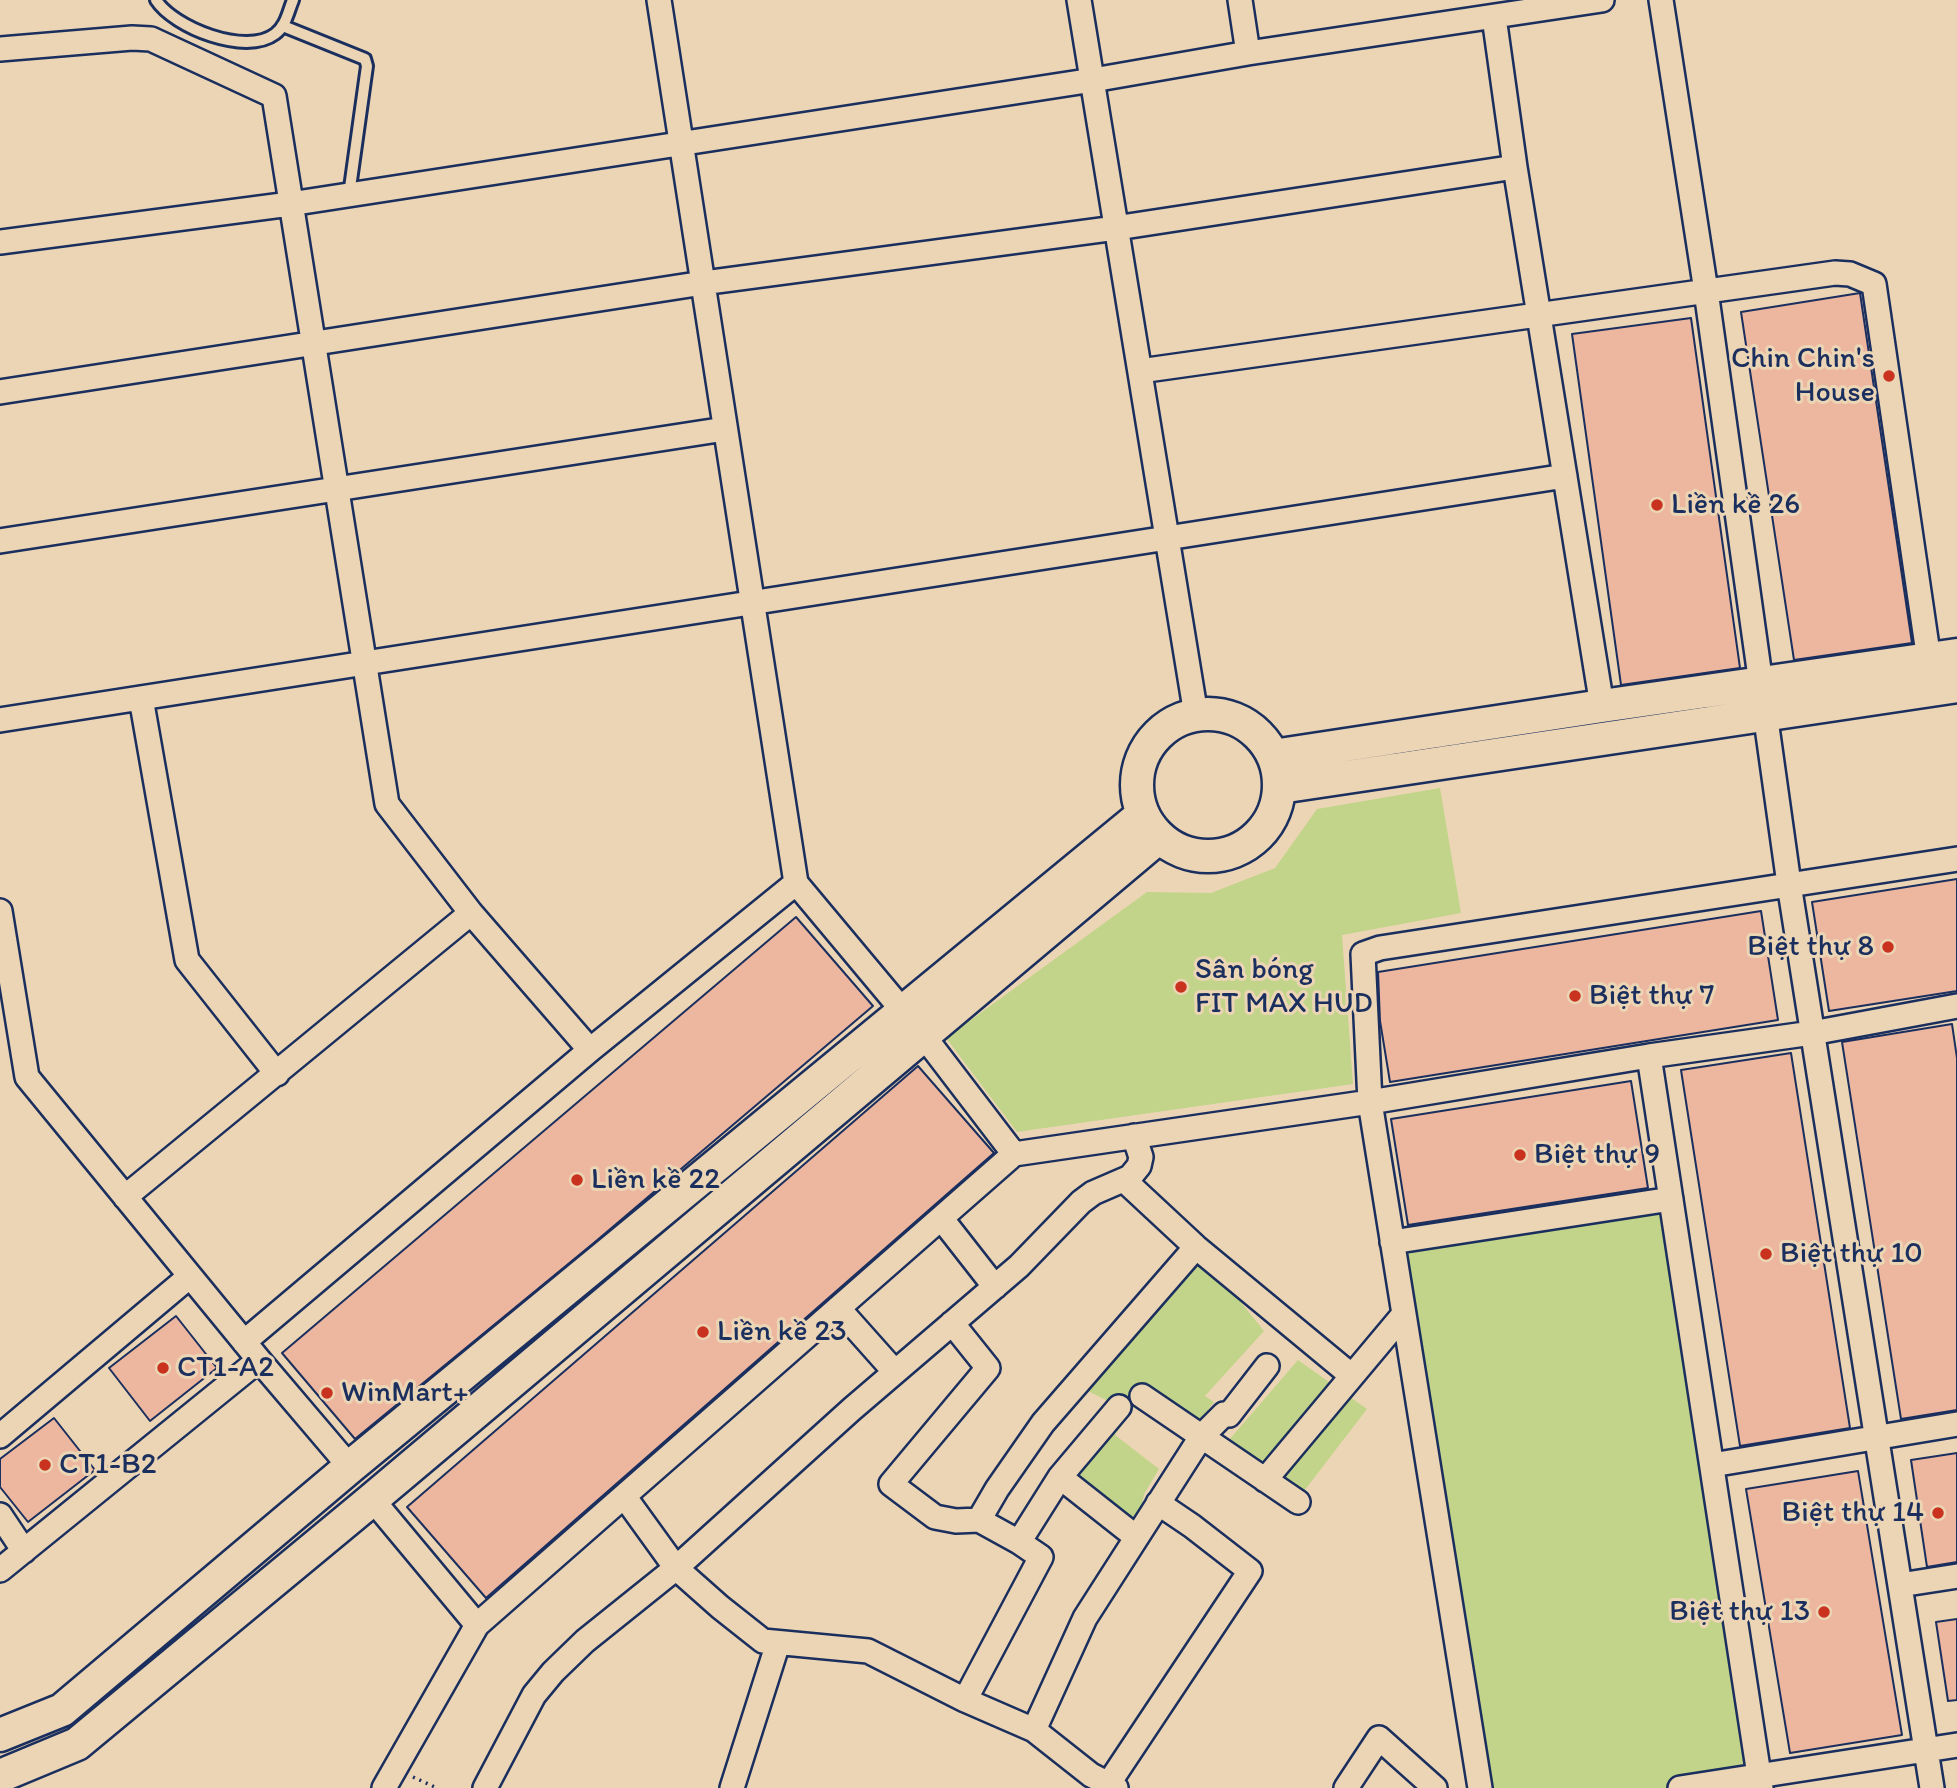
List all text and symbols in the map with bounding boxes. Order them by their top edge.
place label: Chin Chin's House [1731,341,1875,412]
marker: Chin Chin's House [1881,368,1897,384]
place label: Liền kề 26 [1671,487,1800,523]
marker: Liền kề 26 [1649,497,1665,513]
place label: Biệt thự 8 [1747,929,1874,965]
marker: Biệt thự 8 [1880,939,1896,955]
place label: Sân bóng FIT MAX HUD [1195,952,1373,1023]
place label: Biệt thự 7 [1589,978,1714,1014]
marker: Sân bóng FIT MAX HUD [1173,979,1189,995]
marker: Biệt thự 7 [1567,988,1583,1004]
place label: Biệt thự 9 [1534,1137,1660,1173]
marker: Biệt thự 9 [1512,1147,1528,1163]
place label: Liền kề 22 [591,1162,720,1198]
marker: Liền kề 22 [569,1172,585,1188]
place label: Biệt thự 10 [1780,1236,1923,1272]
marker: Biệt thự 10 [1758,1246,1774,1262]
place label: Liền kề 23 [717,1314,847,1350]
marker: Liền kề 23 [695,1324,711,1340]
place label: CT1-A2 [177,1350,274,1386]
marker: CT1-A2 [155,1360,171,1376]
place label: WinMart+ [341,1375,469,1411]
marker: WinMart+ [319,1385,335,1401]
place label: CT1-B2 [59,1447,156,1483]
marker: CT1-B2 [37,1457,53,1473]
place label: Biệt thự 14 [1782,1495,1924,1531]
marker: Biệt thự 14 [1930,1505,1946,1521]
place label: Biệt thự 13 [1669,1594,1810,1630]
marker: Biệt thự 13 [1816,1604,1832,1620]

